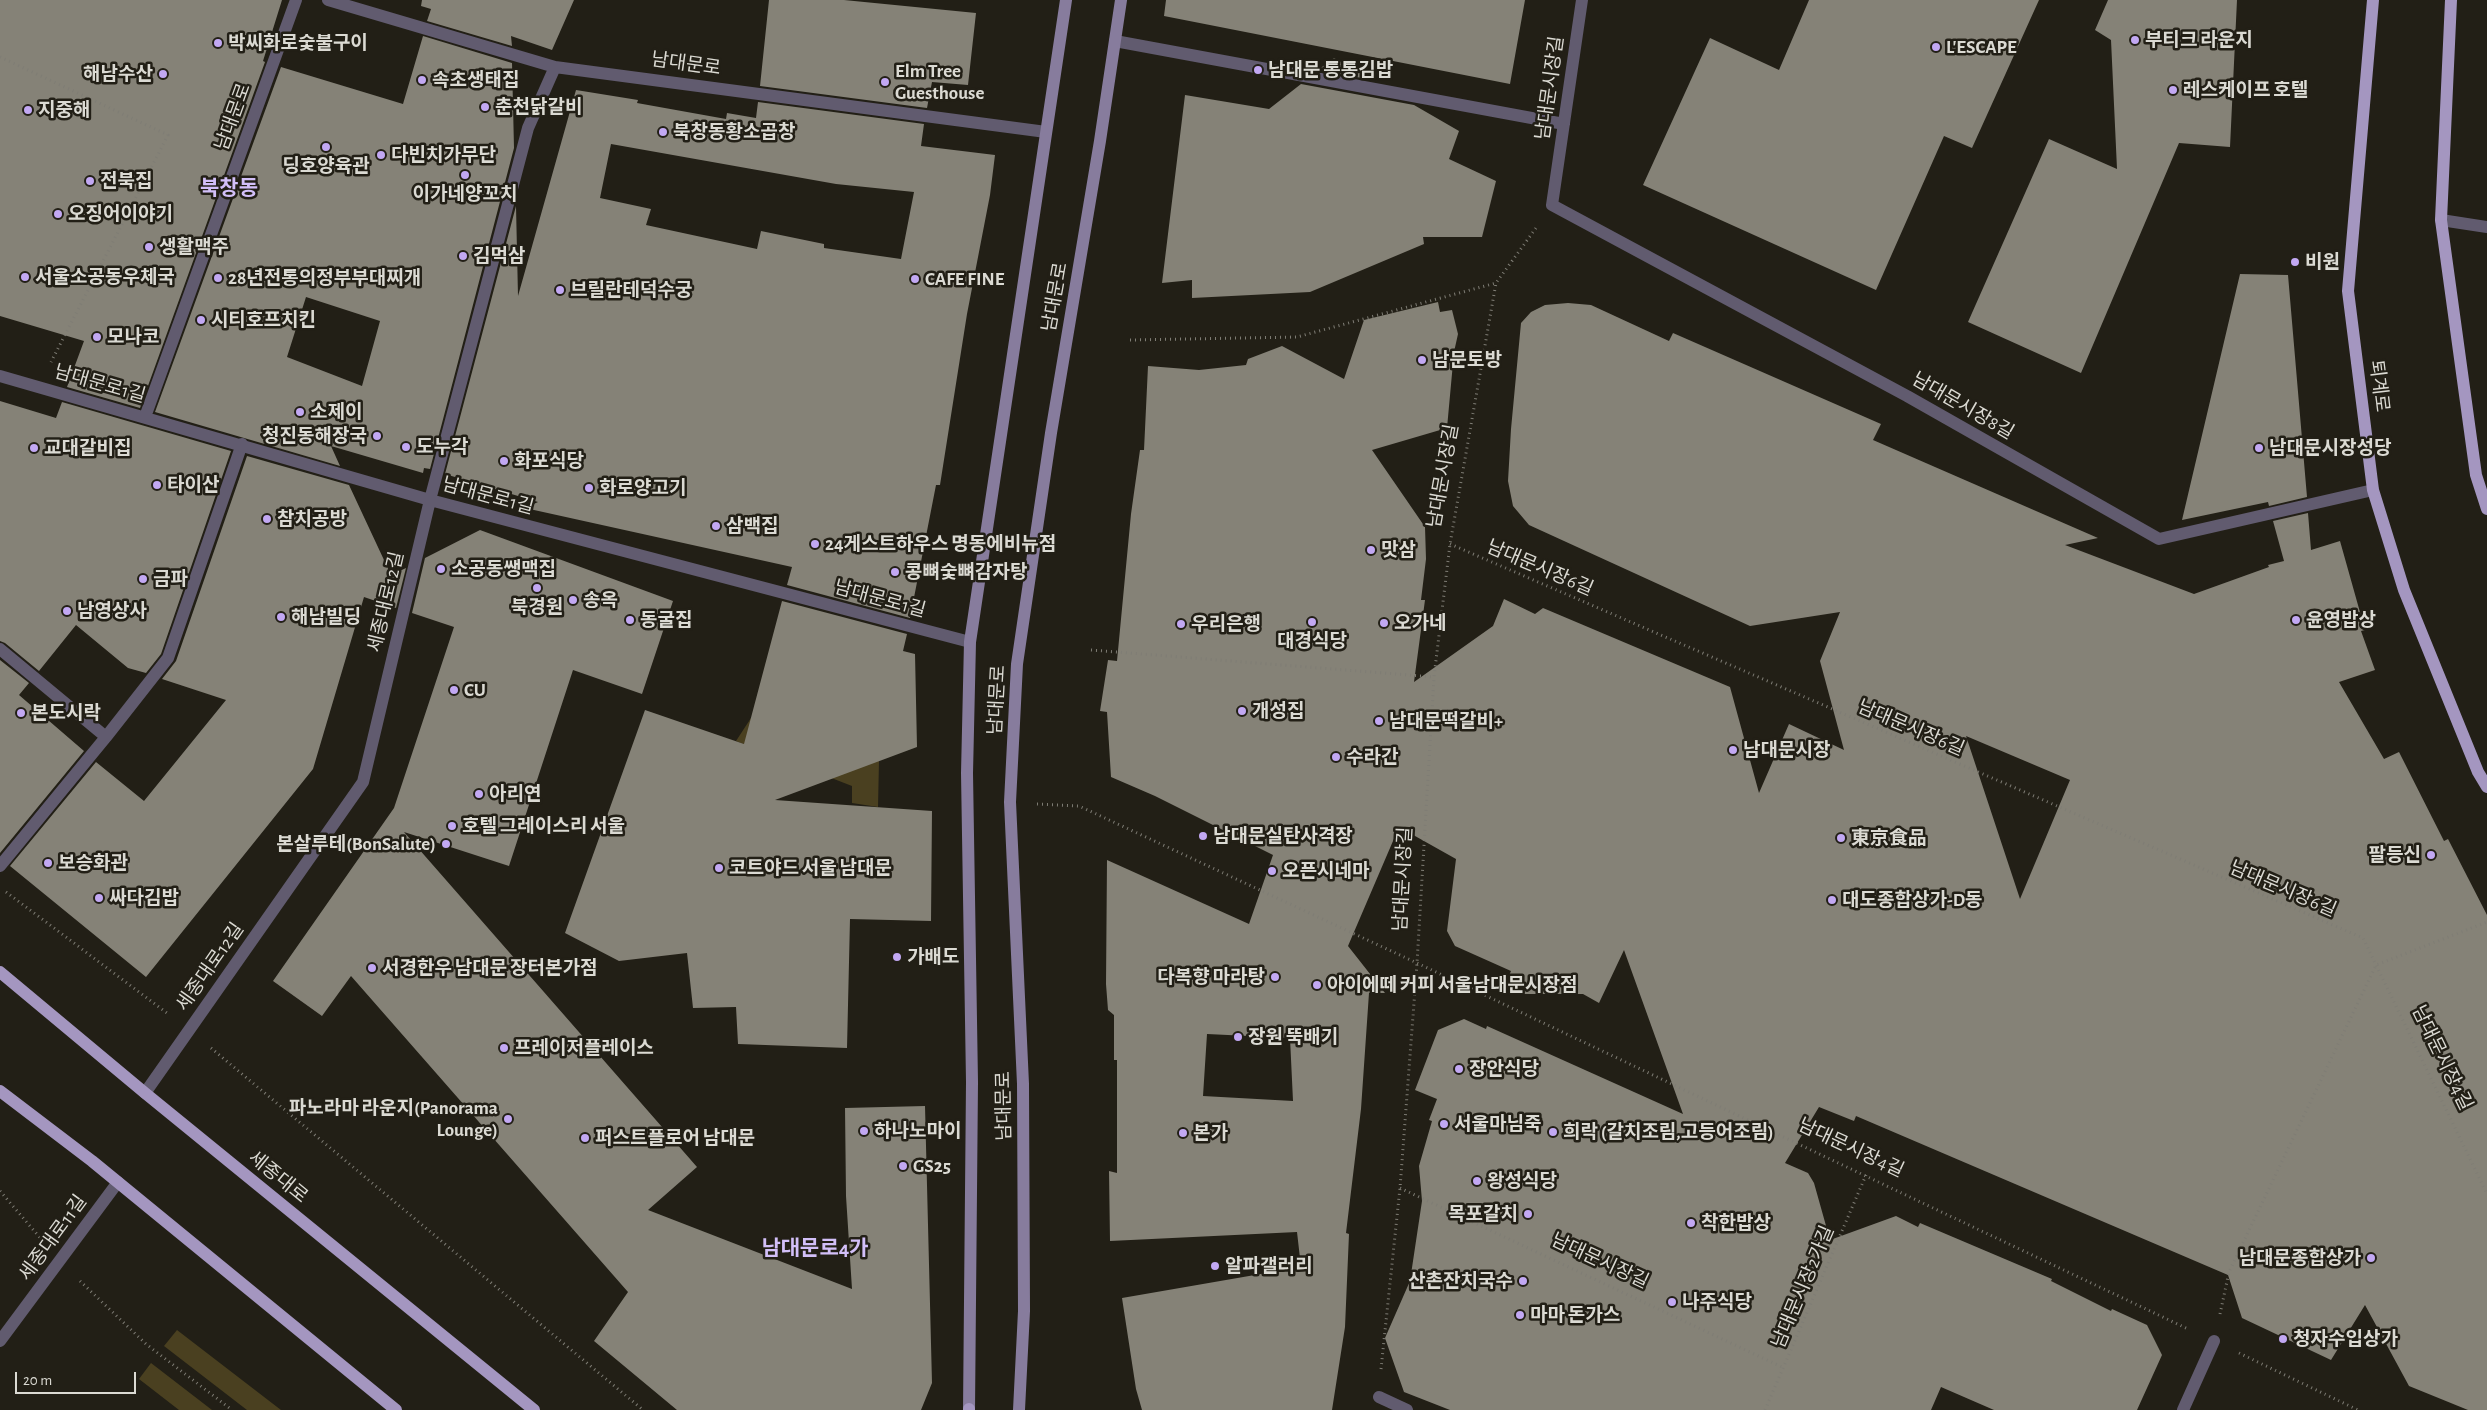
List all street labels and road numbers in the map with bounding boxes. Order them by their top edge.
street label: 남대문시장길 [1531,34,1569,142]
street label: 남대문로 [650,48,722,80]
street label: 남대문로 [210,80,256,154]
street label: 남대문로 [1038,261,1072,333]
street label: 퇴계로 [2364,359,2394,413]
street label: 남대문로1길 [52,360,148,408]
street label: 남대문시장8길 [1908,368,2018,444]
street label: 남대문시장길 [1423,422,1463,530]
street label: 남대문로1길 [440,473,536,519]
street label: 남대문시장6길 [1483,535,1597,601]
street label: 세종대로12길 [363,549,409,655]
street label: 남대문로1길 [832,576,928,622]
street label: 남대문로 [984,664,1010,736]
street label: 남대문시장6길 [1854,695,1968,761]
street label: 남대문시장길 [1389,826,1417,932]
street label: 남대문시장6길 [2226,856,2340,922]
street label: 세종대로12길 [171,918,249,1016]
street label: 남대문시장4길 [2407,1002,2477,1114]
street label: 남대문로 [992,1071,1016,1141]
street label: 남대문시장4길 [1795,1114,1907,1182]
street label: 세종대로 [244,1146,312,1208]
street label: 세종대로11길 [14,1191,92,1285]
street label: 남대문시장2가길 [1767,1222,1839,1352]
street label: 남대문시장길 [1548,1229,1652,1293]

